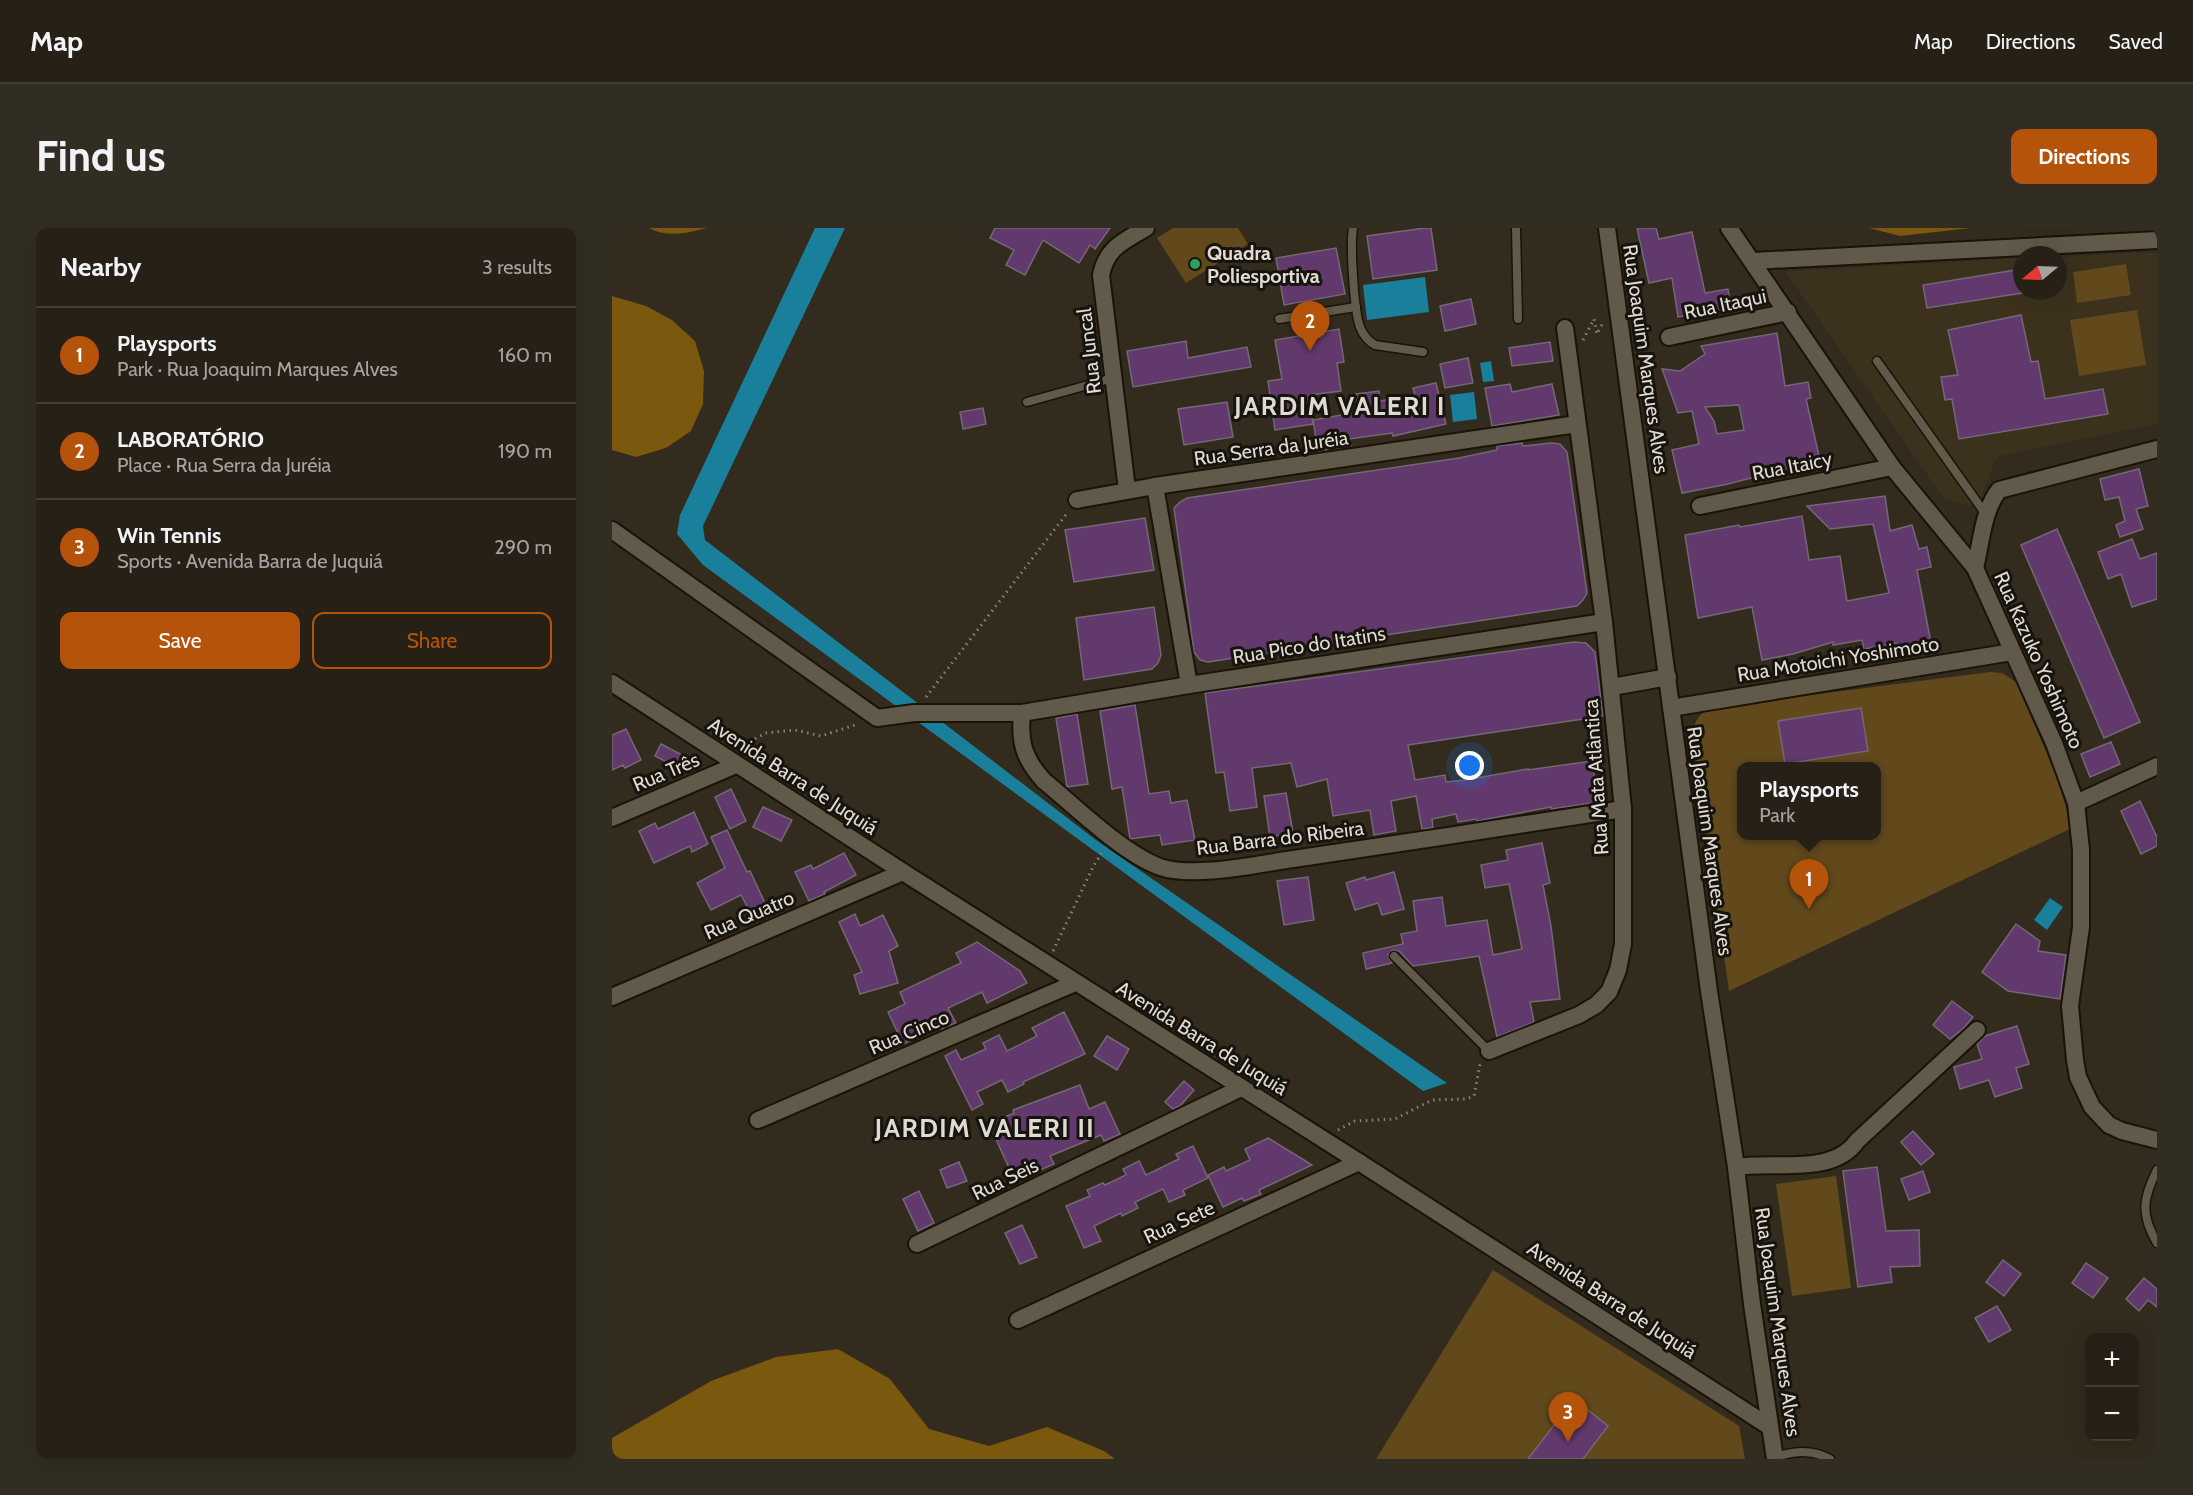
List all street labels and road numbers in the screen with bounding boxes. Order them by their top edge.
street label: Rua Joaquim Marques Alves [1618,243,1674,475]
street label: Rua Itaqui [1682,284,1768,324]
street label: Rua Juncal [1072,306,1106,395]
street label: Rua Serra da Juréia [1192,425,1350,471]
street label: Rua Itaicy [1750,446,1834,486]
street label: Rua Kazuko Yoshimoto [1989,568,2089,752]
street label: Rua Pico do Itatins [1231,621,1387,669]
street label: Rua Motoichi Yoshimoto [1735,631,1941,687]
street label: Rua Mata Atlântica [1579,698,1613,856]
street label: Avenida Barra de Juquiá [704,712,882,840]
street label: Rua Joaquim Marques Alves [1682,725,1738,957]
street label: Rua Três [629,747,703,797]
street label: Rua Barra do Ribeira [1195,816,1366,860]
street label: Rua Quatro [700,885,798,945]
street label: Avenida Barra de Juquiá [1112,976,1292,1101]
street label: Rua Cinco [865,1004,953,1060]
street label: Rua Seis [968,1153,1042,1205]
street label: Rua Sete [1140,1195,1218,1249]
street label: Rua Joaquim Marques Alves [1750,1206,1806,1438]
street label: Avenida Barra de Juquiá [1523,1236,1701,1364]

